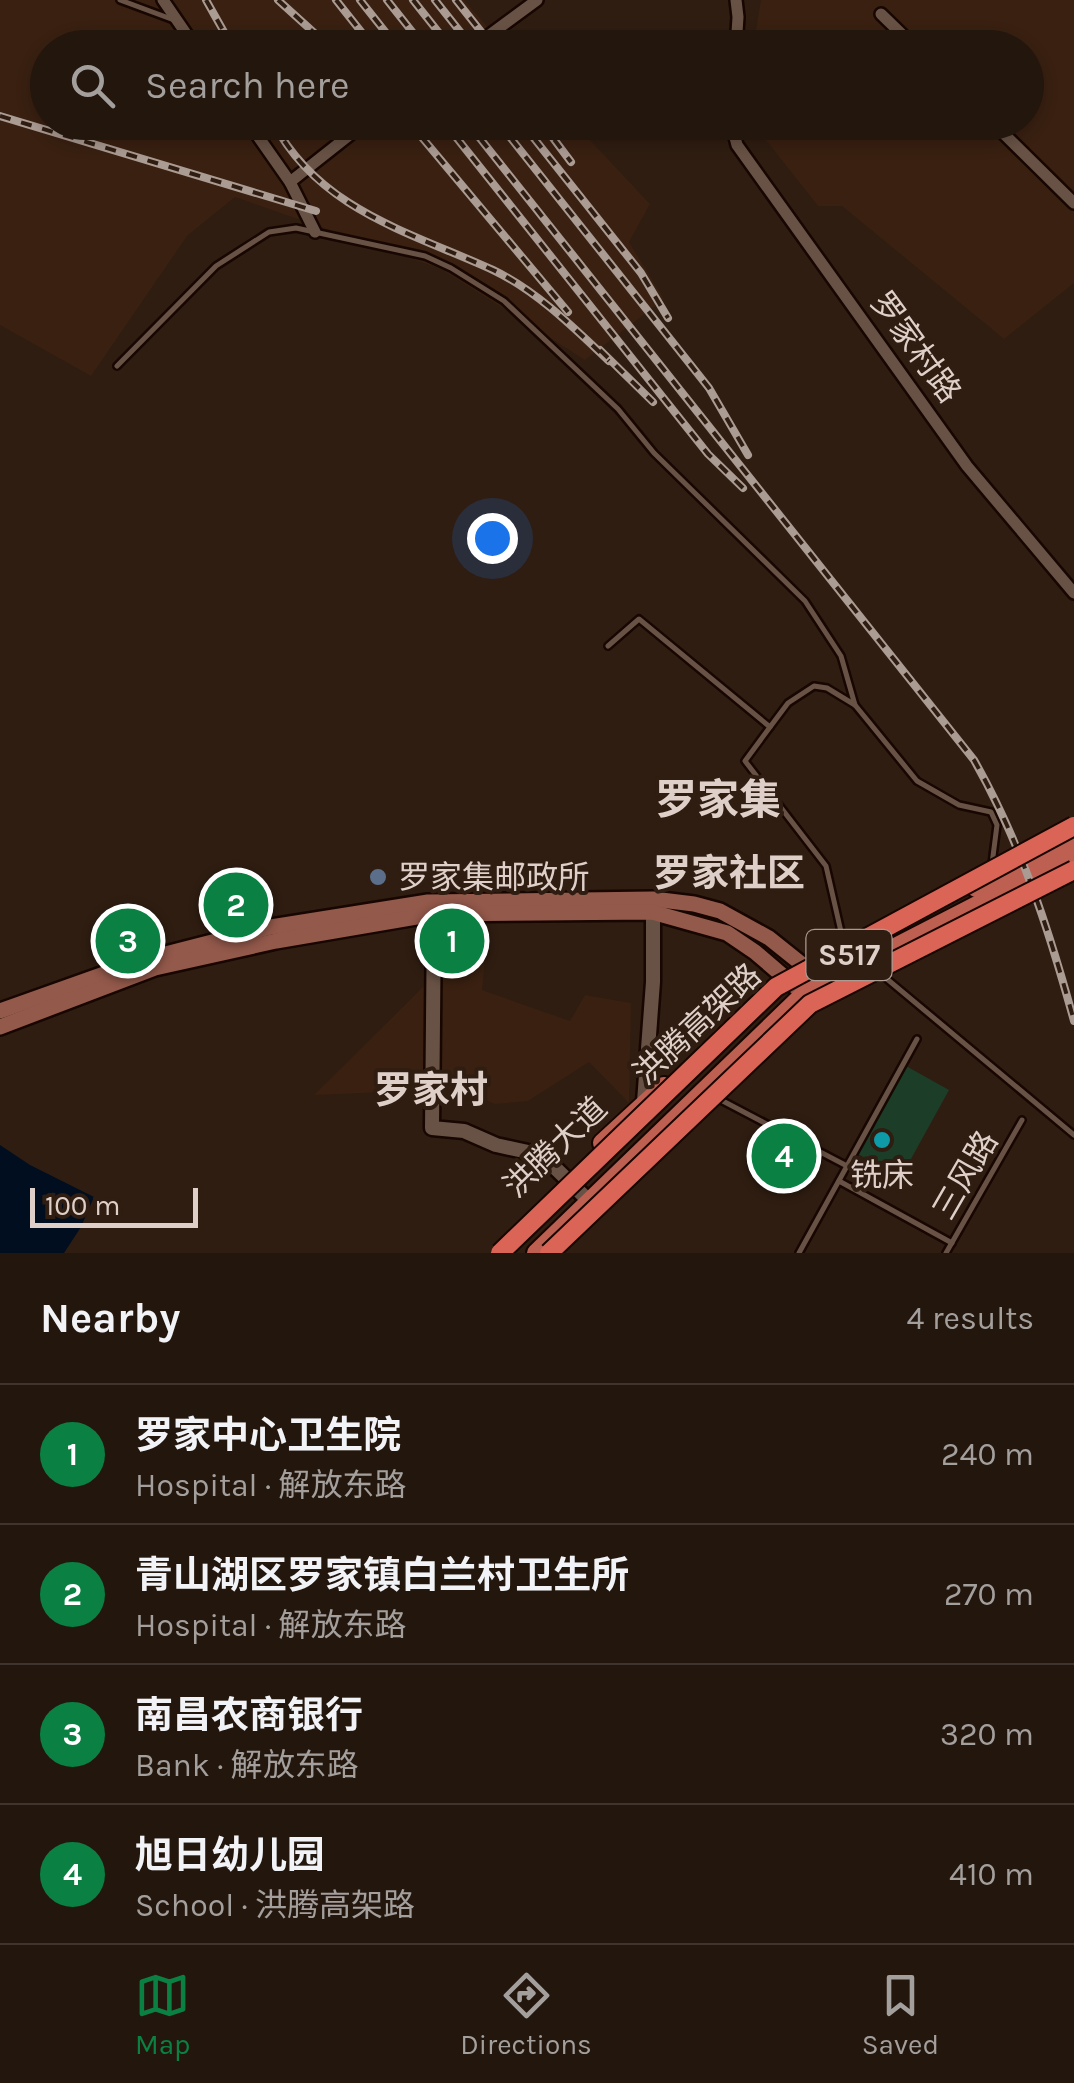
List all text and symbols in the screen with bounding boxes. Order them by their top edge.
search box [30,30,1044,140]
icon: search [65,58,120,113]
text: Search here [145,63,349,108]
street label: 罗家村路 [863,285,968,410]
your location [467,513,518,564]
district label: 罗家集 [655,775,781,825]
district label: 罗家社区 [653,851,805,896]
place label: 罗家集邮政所 [398,859,590,896]
marker: 罗家集邮政所 [367,866,389,888]
pin: 2 [204,868,268,942]
pin: 3 [96,904,160,978]
pin: 1 [420,904,484,978]
road number: S517 [806,930,892,980]
street label: 洪腾高架路 [626,956,768,1092]
district label: 罗家村 [374,1068,488,1113]
street label: 洪腾大道 [496,1090,614,1205]
pin: 4 [752,1118,816,1194]
street label: 三风路 [925,1124,1005,1226]
marker: 铣床 [871,1129,893,1151]
place label: 铣床 [850,1157,914,1194]
scale bar [30,1183,198,1228]
text: 100 m [45,1189,120,1222]
text: Nearby [40,1293,180,1343]
text: 4 results [907,1300,1034,1337]
text: 罗家中心卫生院 [135,1413,401,1458]
text: 1 [67,1436,78,1473]
text: 240 m [941,1436,1034,1473]
text: Hospital · 解放东路 [135,1467,406,1504]
text: 青山湖区罗家镇白兰村卫生所 [135,1553,629,1598]
text: 2 [63,1576,82,1613]
text: 270 m [944,1576,1034,1613]
text: Hospital · 解放东路 [135,1607,406,1644]
text: 南昌农商银行 [135,1693,363,1738]
text: 3 [63,1716,82,1753]
text: 320 m [940,1716,1034,1753]
text: Bank · 解放东路 [135,1747,359,1784]
text: 旭日幼儿园 [135,1833,325,1878]
text: 4 [63,1856,82,1893]
text: 410 m [949,1856,1034,1893]
text: School · 洪腾高架路 [135,1887,415,1924]
tab: Map [135,1968,190,2061]
tab: Directions [460,1968,592,2061]
tab: Saved [862,1968,939,2061]

